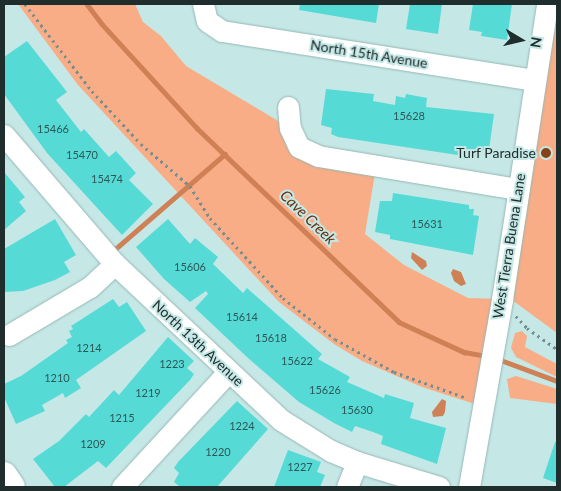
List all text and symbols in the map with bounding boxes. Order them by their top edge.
north arrow [496,15,546,65]
street label: North 15th Avenue [309,36,429,72]
text: N [527,36,546,49]
house number: 15628 [393,109,425,123]
house number: 15466 [37,122,69,136]
place label: Turf Paradise [456,145,536,161]
marker: Turf Paradise [540,147,552,159]
house number: 15470 [66,148,98,162]
house number: 15474 [91,172,123,186]
street label: West Tierra Buena Lane [489,172,529,320]
water label: Cave Creek [277,186,339,248]
house number: 15631 [411,217,443,231]
house number: 15606 [174,260,206,274]
street label: North 13th Avenue [149,296,247,390]
house number: 15614 [226,310,258,324]
house number: 15618 [255,331,287,345]
house number: 1214 [76,341,102,355]
house number: 15622 [281,354,313,368]
house number: 1223 [159,357,185,371]
house number: 1210 [44,371,70,385]
house number: 15626 [309,383,341,397]
house number: 1219 [135,386,161,400]
house number: 15630 [341,403,373,417]
house number: 1215 [109,411,135,425]
house number: 1224 [229,419,255,433]
house number: 1209 [80,437,106,451]
house number: 1220 [205,445,231,459]
house number: 1227 [287,460,313,474]

